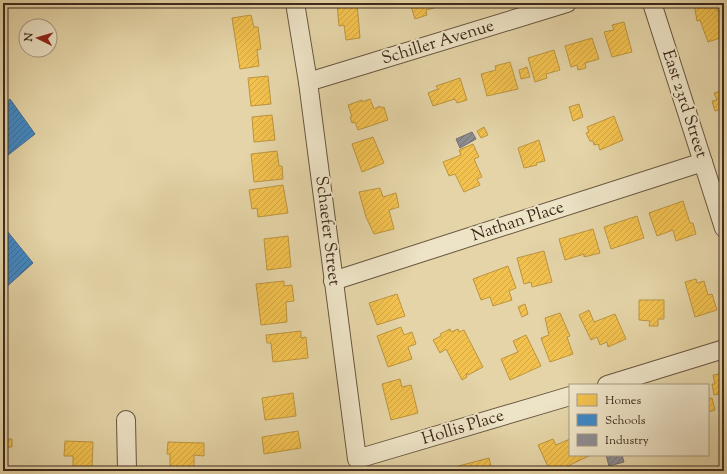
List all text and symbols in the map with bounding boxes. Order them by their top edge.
street label: Schiller Avenue [379,14,497,72]
north arrow [18,18,58,58]
text: N [21,32,37,43]
street label: East 23rd Street [655,47,713,161]
street label: Schaefer Street [308,175,346,288]
street label: Nathan Place [469,196,567,248]
legend [569,384,709,456]
text: Homes [605,392,641,410]
street label: Hollis Place [419,404,507,452]
text: Schools [605,412,646,430]
text: Industry [605,432,649,450]

